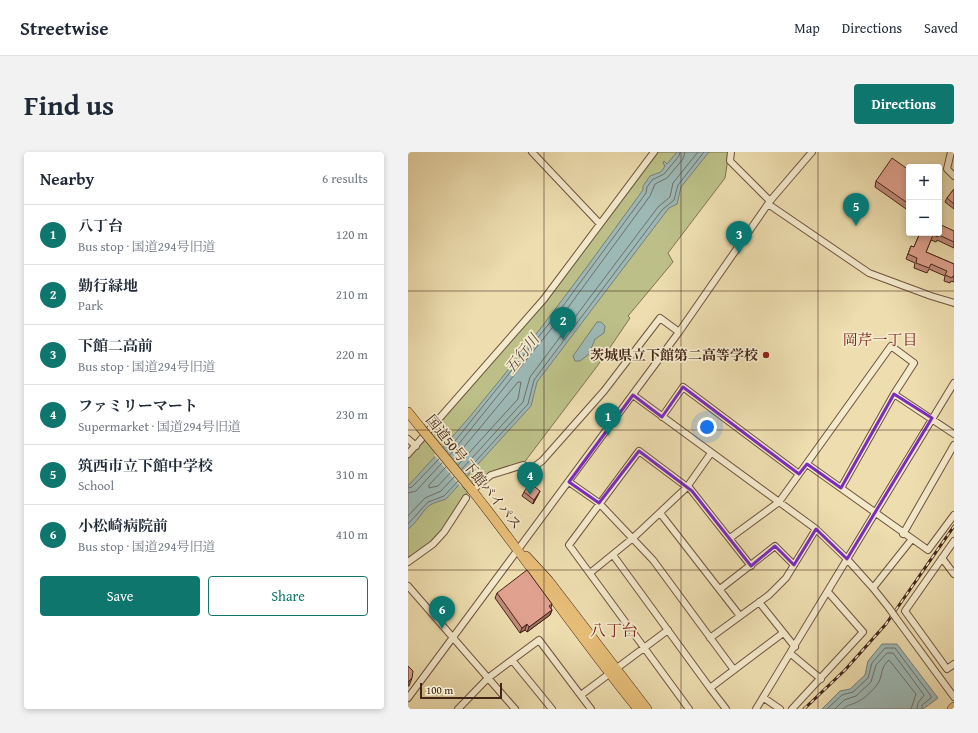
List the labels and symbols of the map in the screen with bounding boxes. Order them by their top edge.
pin: 5 [843,193,869,226]
pin: 3 [726,221,752,254]
pin: 2 [550,307,576,340]
water label: 五行川 [499,328,545,378]
district label: 岡芹一丁目 [842,329,918,350]
place label: 茨城県立下館第二高等学校 [590,345,758,365]
marker: 茨城県立下館第二高等学校 [761,350,771,360]
pin: 1 [595,403,621,436]
street label: 国道50号 下館バイパス [421,410,527,534]
your location [697,417,717,437]
pin: 4 [517,462,543,495]
pin: 6 [429,596,455,629]
district label: 八丁台 [590,618,638,642]
scale bar [420,681,502,700]

